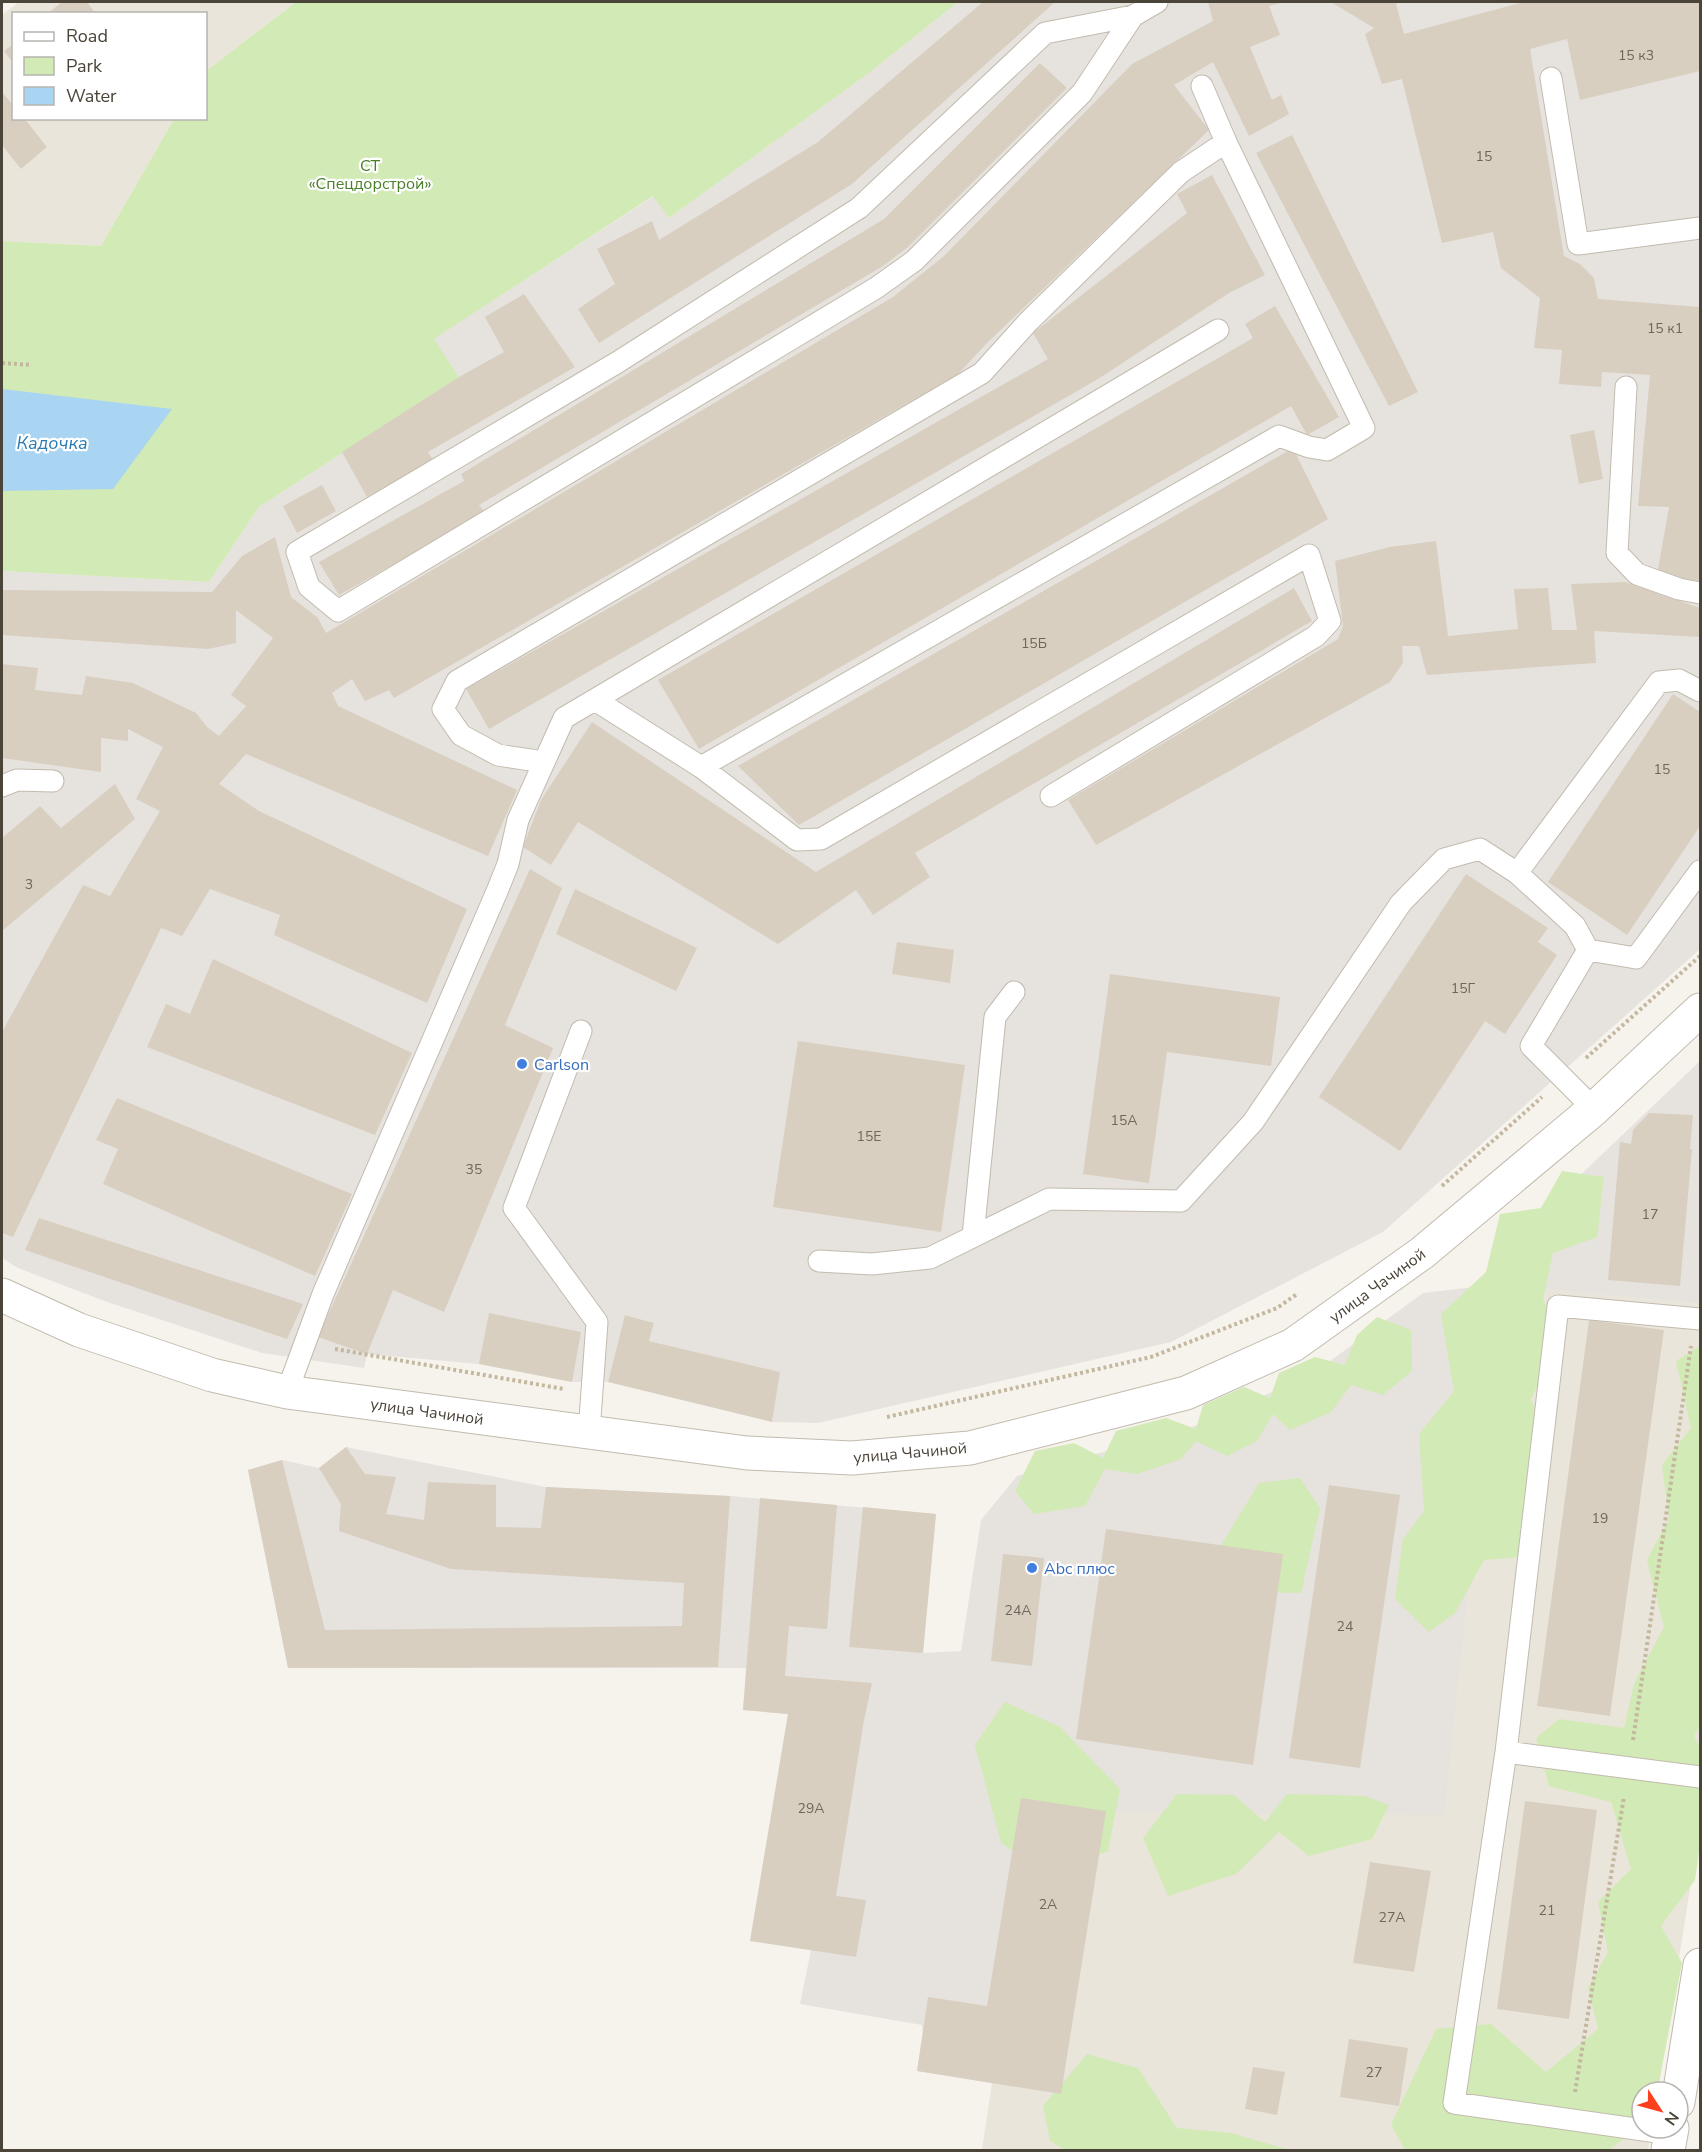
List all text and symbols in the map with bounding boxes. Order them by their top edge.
legend [12,12,207,120]
text: Road [66,24,108,48]
house number: 15 к3 [1618,46,1654,65]
text: Park [66,54,103,78]
text: Water [66,84,117,108]
house number: 15 [1476,147,1492,166]
park label: СТ «Спецдорстрой» [308,155,432,195]
house number: 15 к1 [1647,319,1683,338]
water label: Кадочка [16,431,88,455]
house number: 15Б [1021,634,1047,653]
house number: 15 [1654,760,1670,779]
house number: 3 [25,875,33,894]
house number: 15Г [1451,979,1476,998]
place label: Carlson [534,1054,589,1076]
marker: Carlson [515,1057,529,1071]
house number: 15А [1110,1111,1138,1130]
house number: 15Е [857,1127,881,1146]
house number: 35 [466,1160,482,1179]
house number: 17 [1642,1205,1658,1224]
street label: улица Чачиной [1325,1243,1430,1328]
street label: улица Чачиной [369,1393,485,1431]
street label: улица Чачиной [852,1437,968,1469]
house number: 19 [1592,1509,1608,1528]
place label: Аbc плюс [1044,1558,1115,1580]
marker: Аbc плюс [1025,1561,1039,1575]
house number: 24А [1004,1601,1032,1620]
house number: 24 [1337,1617,1353,1636]
house number: 29А [797,1799,825,1818]
house number: 2А [1039,1895,1057,1914]
house number: 21 [1539,1901,1555,1920]
house number: 27А [1378,1908,1406,1927]
house number: 27 [1366,2063,1382,2082]
north arrow [1630,2080,1690,2140]
text: N [1659,2107,1684,2130]

